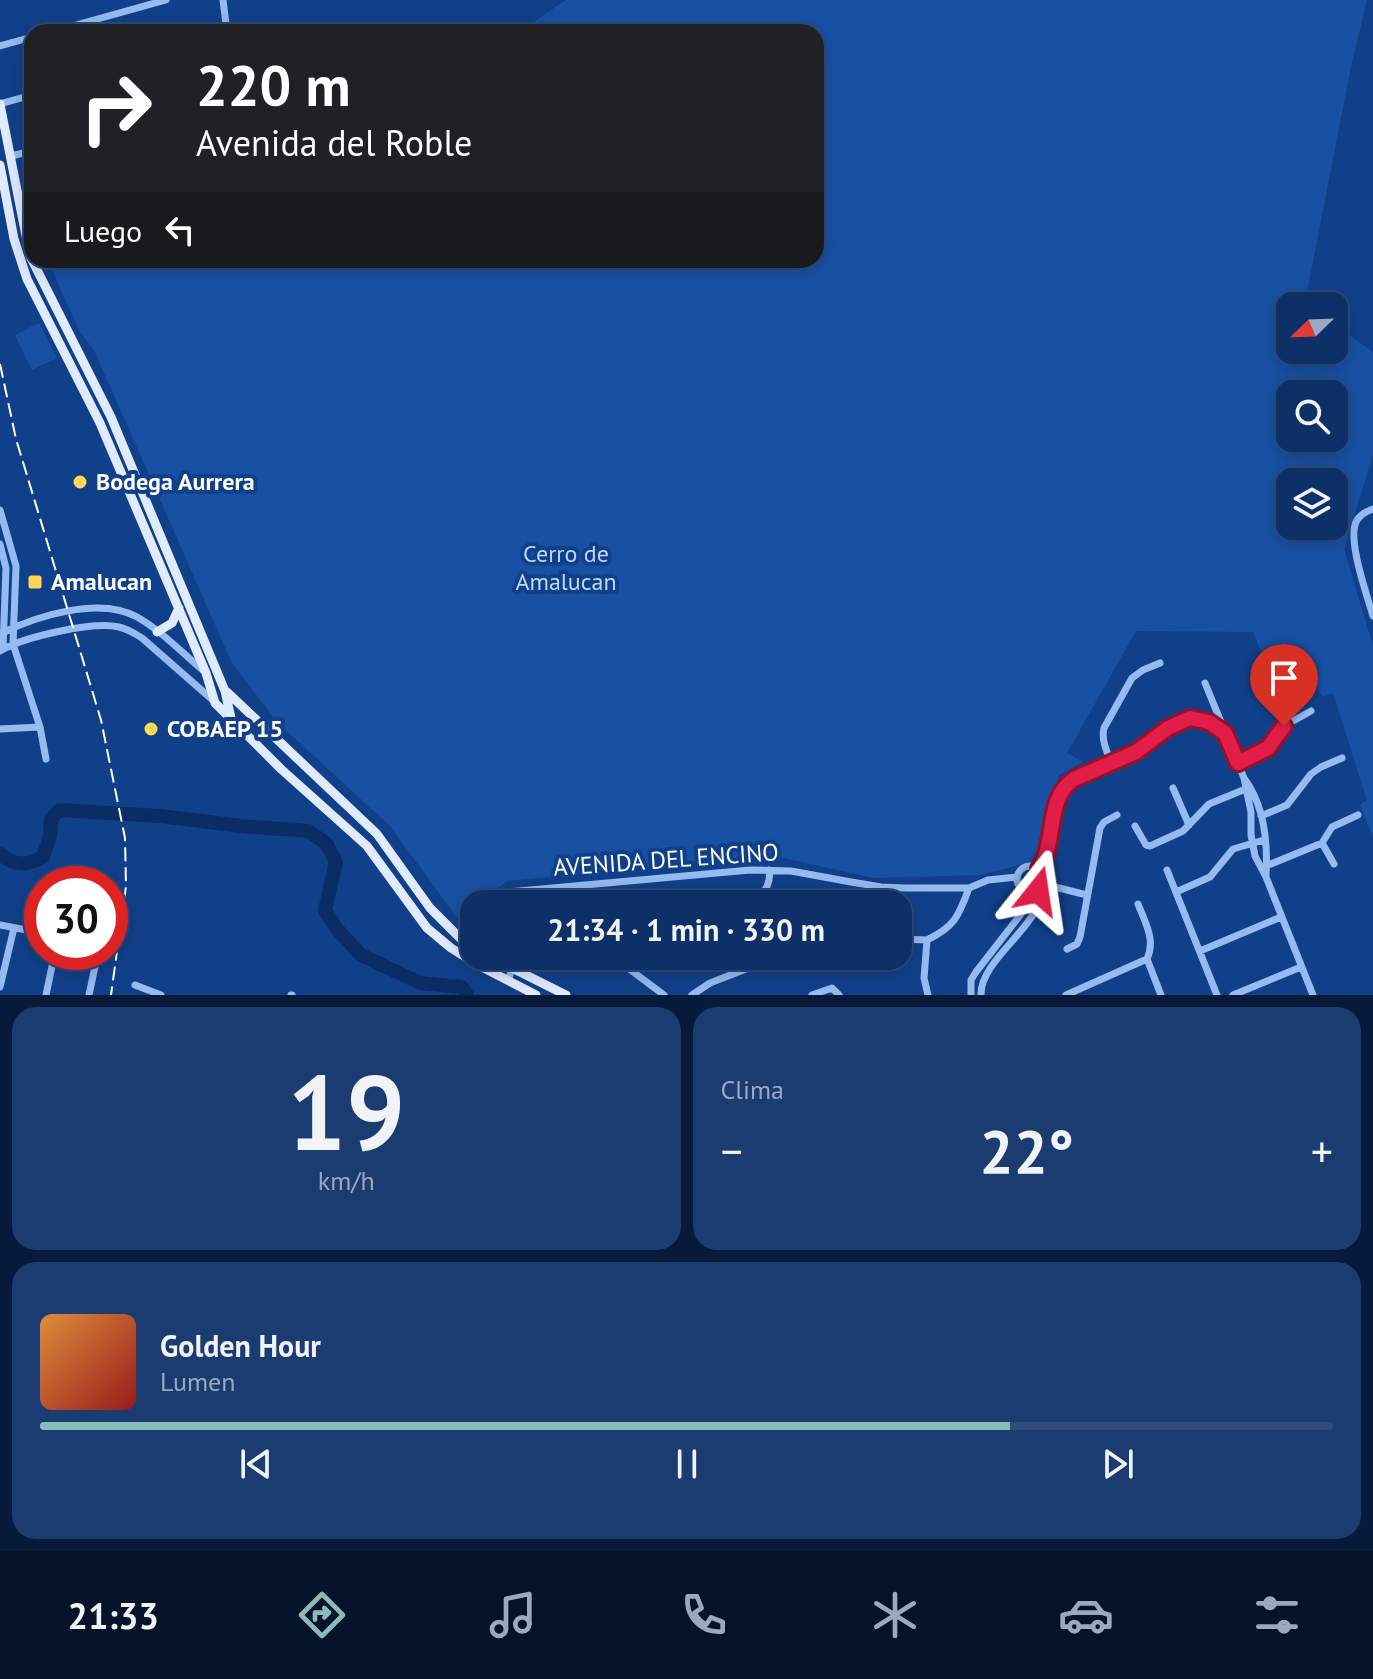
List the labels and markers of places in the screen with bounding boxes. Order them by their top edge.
place label: Bodega Aurrera [96,466,255,497]
marker: Bodega Aurrera [71,473,89,491]
place label: Amalucan [51,566,152,597]
marker: Amalucan [26,573,44,591]
pin [1250,644,1318,726]
place label: COBAEP 15 [167,713,283,744]
marker: COBAEP 15 [142,720,160,738]

